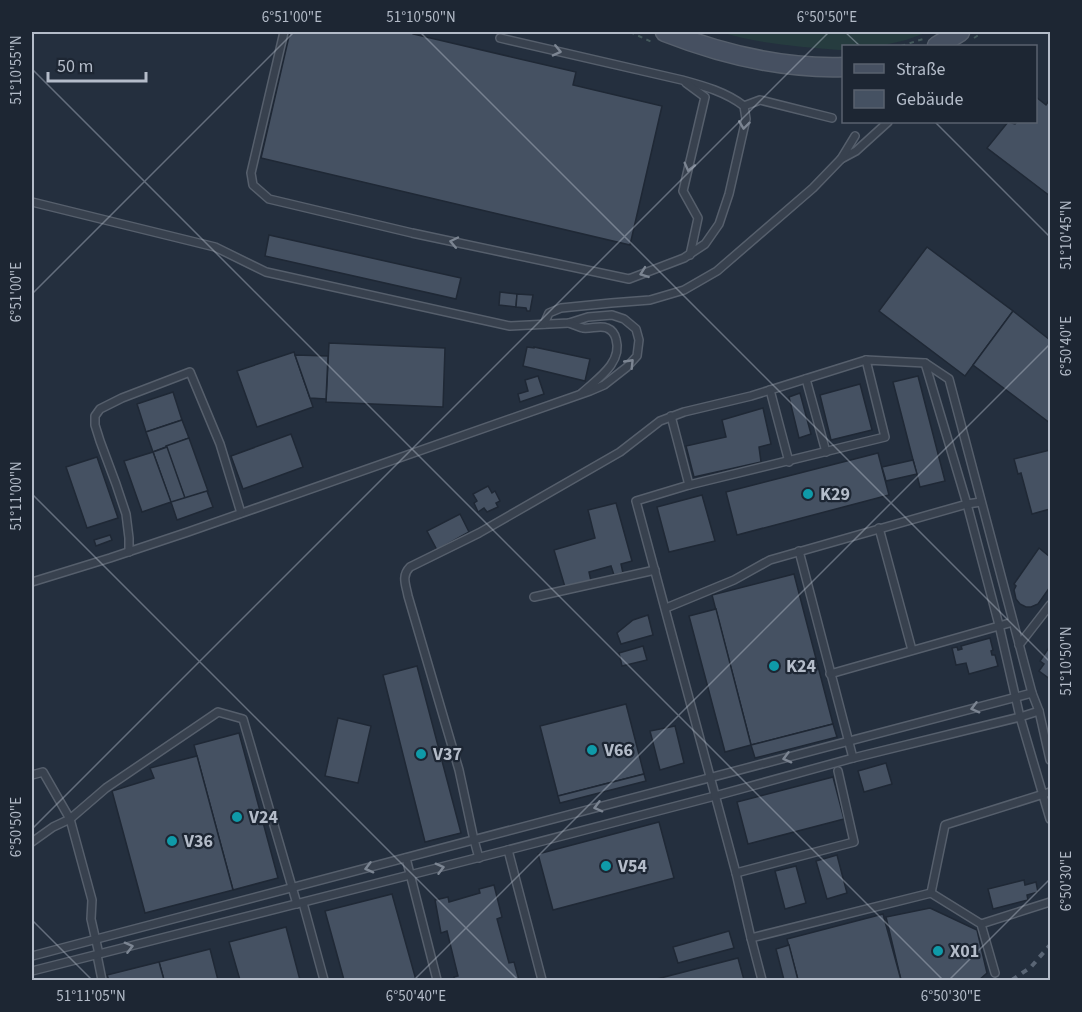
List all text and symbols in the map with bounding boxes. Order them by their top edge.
text: 6°51'00"E [262,7,322,28]
text: 51°10'50"N [386,7,456,28]
text: 6°50'50"E [797,7,857,28]
text: 51°10'55"N [6,35,27,105]
one-way arrow [551,43,561,56]
scale bar [48,45,146,83]
legend [842,45,1037,123]
text: 50 m [57,54,93,79]
text: Straße [896,57,946,82]
text: Gebäude [896,87,964,112]
one-way arrow [739,120,751,129]
one-way arrow [684,162,697,172]
text: 51°10'45"N [1056,200,1077,270]
one-way arrow [450,236,460,249]
text: 6°51'00"E [6,262,27,322]
one-way arrow [640,265,650,278]
text: 6°50'40"E [1056,316,1077,376]
one-way arrow [623,359,634,369]
text: 51°11'00"N [6,461,27,531]
place label: K29 [820,482,850,507]
marker: K29 [801,487,815,501]
text: 51°10'50"N [1056,626,1077,696]
place label: K24 [786,654,817,679]
marker: K24 [767,659,781,673]
one-way arrow [970,701,980,714]
place label: V66 [603,738,633,763]
place label: V37 [432,742,462,767]
marker: V66 [585,743,599,757]
marker: V37 [414,747,428,761]
one-way arrow [782,750,792,763]
text: 6°50'50"E [6,797,27,857]
one-way arrow [593,800,603,813]
place label: V24 [248,805,279,830]
marker: V24 [230,810,244,824]
place label: V36 [183,829,213,854]
marker: V36 [165,834,179,848]
text: 6°50'30"E [1056,851,1077,911]
place label: V54 [617,854,648,879]
marker: V54 [599,859,613,873]
one-way arrow [364,860,374,873]
one-way arrow [435,862,445,875]
place label: X01 [950,939,979,964]
one-way arrow [124,941,134,954]
marker: X01 [931,944,945,958]
text: 51°11'05"N [56,986,126,1007]
text: 6°50'40"E [386,986,446,1007]
text: 6°50'30"E [921,986,981,1007]

